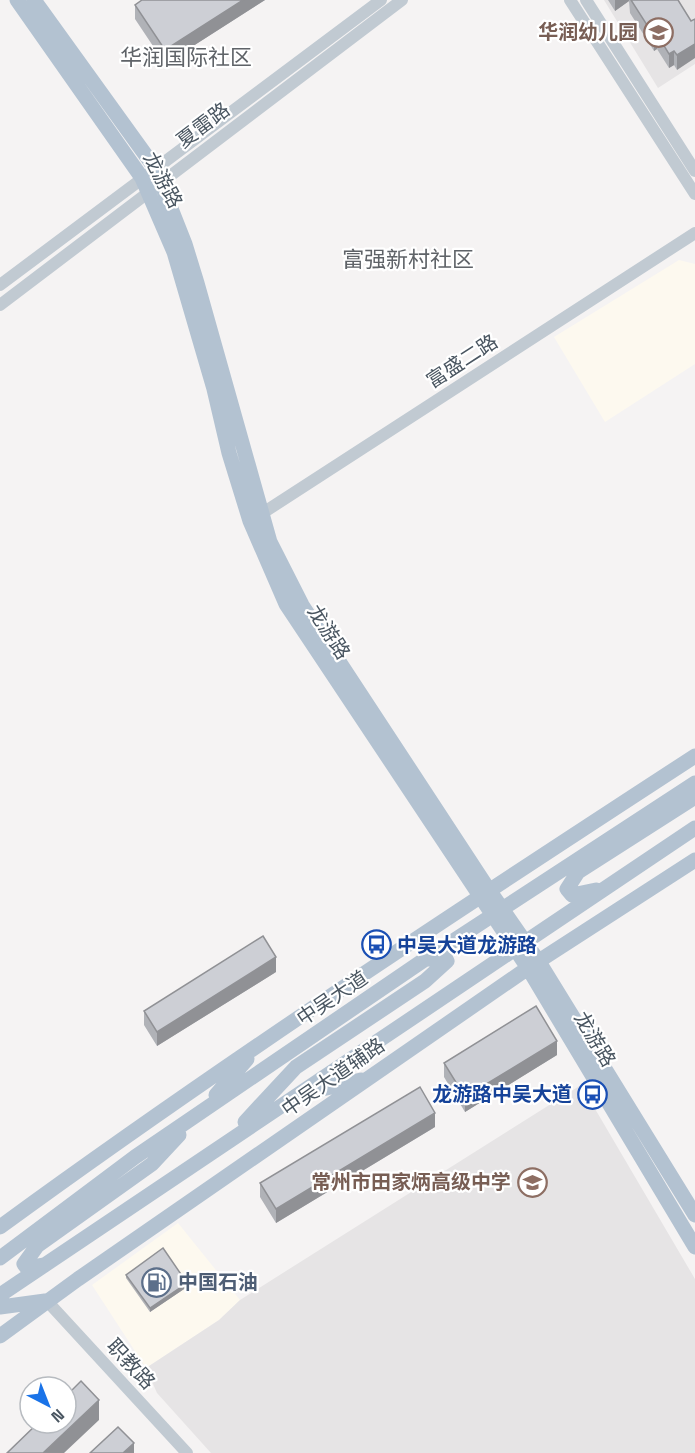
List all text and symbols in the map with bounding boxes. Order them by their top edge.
school or university icon: 华润幼儿园 [643,16,675,48]
place label: 华润幼儿园 [538,19,638,45]
district label: 华润国际社区 [120,43,252,71]
street label: 夏雷路 [171,97,235,153]
street label: 龙游路 [137,147,189,213]
district label: 富强新村社区 [342,245,474,273]
street label: 富盛二路 [421,328,503,394]
street label: 龙游路 [302,600,356,664]
bus stop icon: 中吴大道龙游路 [360,929,392,961]
place label: 中吴大道龙游路 [397,932,537,958]
street label: 中吴大道 [292,965,372,1031]
street label: 龙游路 [568,1007,622,1071]
street label: 中吴大道辅路 [276,1032,390,1122]
bus stop icon: 龙游路中吴大道 [577,1078,609,1110]
place label: 龙游路中吴大道 [432,1081,572,1107]
school or university icon: 常州市田家炳高级中学 [516,1166,548,1198]
place label: 常州市田家炳高级中学 [311,1169,511,1195]
fuel station icon: 中国石油 [141,1266,173,1298]
place label: 中国石油 [178,1269,258,1295]
street label: 职教路 [101,1333,161,1395]
north arrow [18,1375,78,1435]
text: N [47,1404,69,1427]

